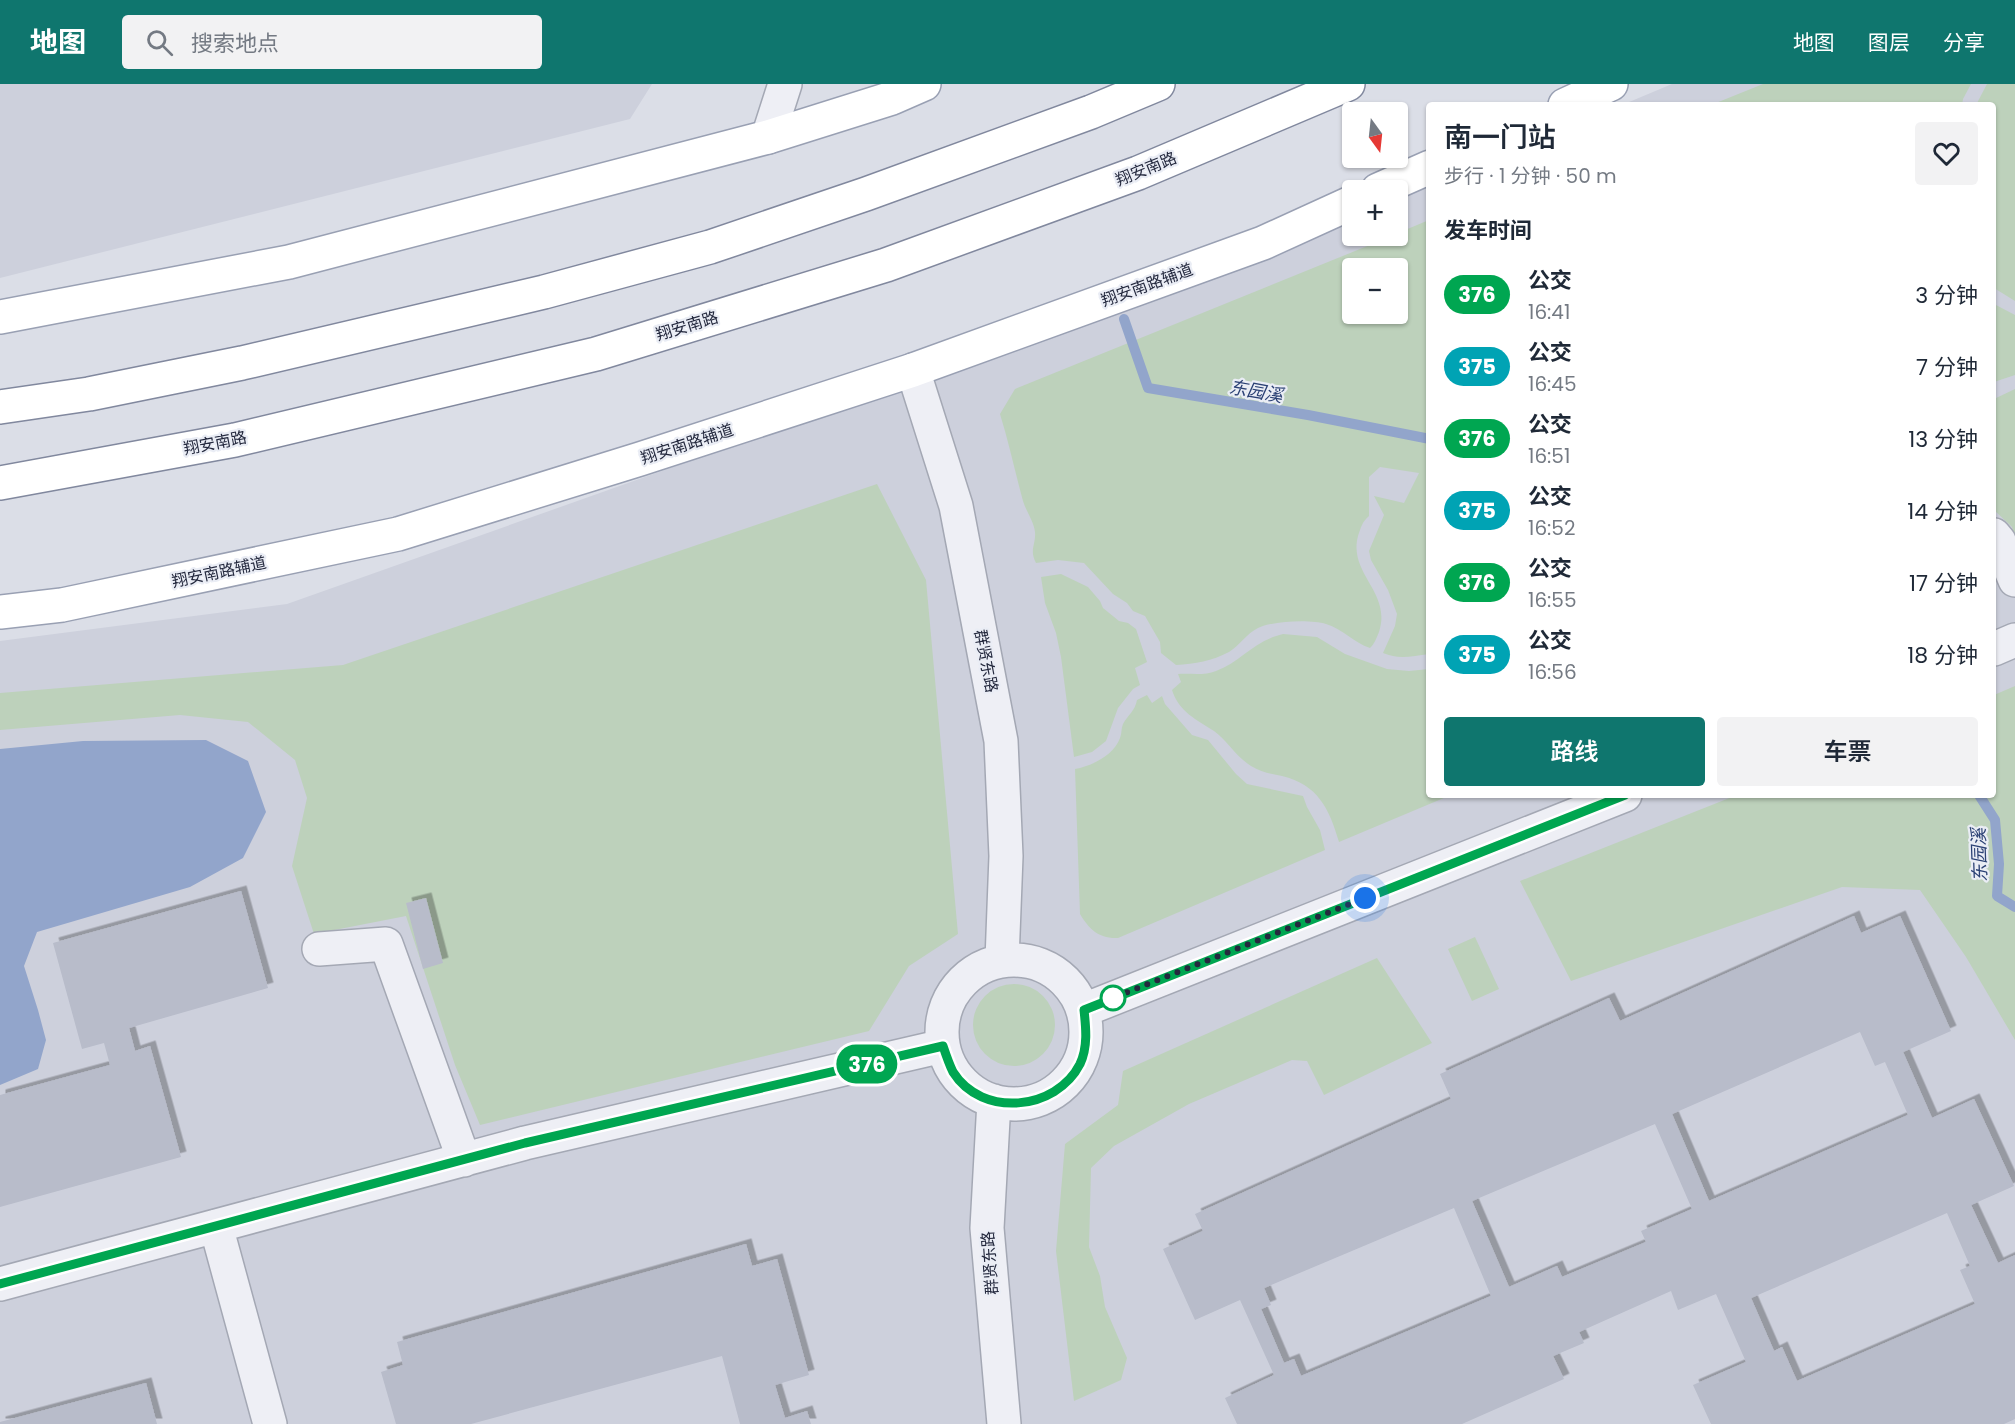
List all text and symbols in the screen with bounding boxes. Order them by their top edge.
search box [122,15,542,69]
text: 地图 [30,23,86,62]
icon: search [143,26,176,59]
text: 搜索地点 [191,28,279,59]
text: 地图 [1793,28,1835,57]
text: 图层 [1868,28,1910,57]
text: 分享 [1943,28,1985,57]
north arrow [1342,102,1408,168]
map controls [1342,102,1408,324]
text: 南一门站 [1444,118,1556,157]
button: heart [1915,122,1978,185]
street label: 翔安南路 [1112,146,1180,192]
text: 步行 · 1 分钟 · 50 m [1444,162,1617,190]
button: + [1342,180,1408,246]
text: 发车时间 [1444,215,1532,246]
street label: 翔安南路辅道 [1098,258,1196,312]
button: − [1342,258,1408,324]
text: 公交 [1528,265,1572,296]
text: 376 [1458,280,1496,309]
text: 3 分钟 [1915,280,1978,311]
text: 16:41 [1528,298,1570,326]
street label: 翔安南路 [653,306,721,346]
text: 公交 [1528,337,1572,368]
text: 375 [1458,352,1496,381]
text: 7 分钟 [1916,352,1978,383]
text: 16:45 [1528,370,1577,398]
water label: 东园溪 [1227,374,1287,408]
text: 公交 [1528,409,1572,440]
street label: 翔安南路辅道 [638,418,736,470]
text: 376 [1458,424,1496,453]
text: 13 分钟 [1908,424,1978,455]
street label: 翔安南路 [181,426,249,460]
text: 16:51 [1528,442,1570,470]
text: 公交 [1528,481,1572,512]
text: 375 [1458,496,1496,525]
text: 14 分钟 [1907,496,1978,527]
text: 16:52 [1528,514,1575,542]
street label: 翔安南路辅道 [170,551,268,593]
text: 公交 [1528,553,1572,584]
text: 376 [1458,568,1496,597]
text: 17 分钟 [1909,568,1978,599]
text: 16:55 [1528,586,1576,614]
text: 公交 [1528,625,1572,656]
street label: 群贤东路 [969,627,1003,695]
text: 375 [1458,640,1496,669]
text: 18 分钟 [1907,640,1978,671]
text: 16:56 [1528,658,1577,686]
button: 路线 [1444,717,1705,786]
button: 车票 [1717,717,1978,786]
water label: 东园溪 [1965,826,1992,882]
your location [1350,883,1380,913]
unlabelled marker [1100,985,1126,1011]
line badge: 376 [832,1044,902,1084]
text: 376 [848,1050,886,1079]
street label: 群贤东路 [976,1230,1004,1296]

